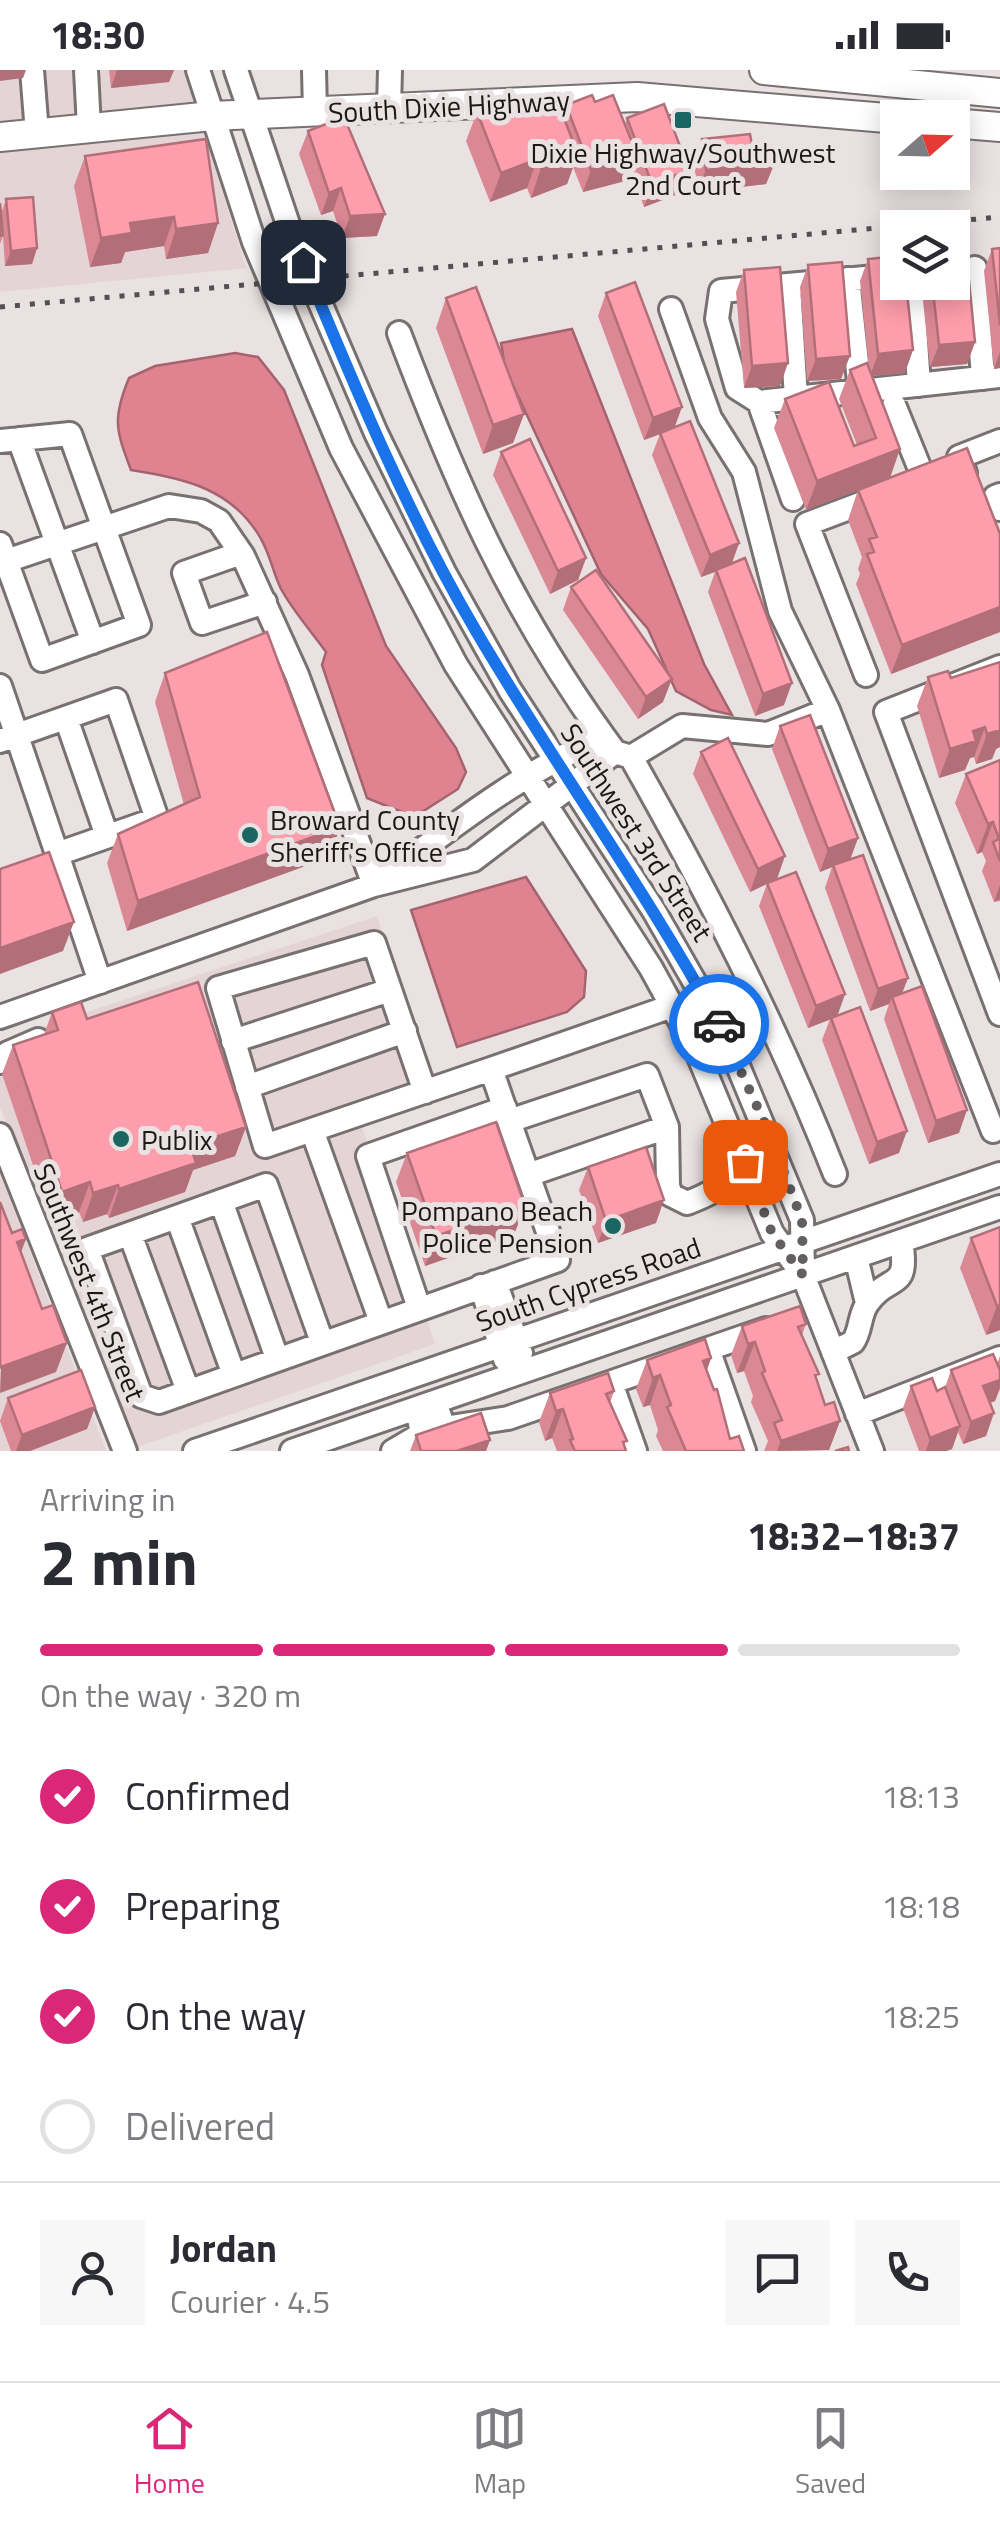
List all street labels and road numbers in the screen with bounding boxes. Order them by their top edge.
street label: South Dixie Highway [327,78,571,134]
street label: Southwest 3rd Street [550,715,724,950]
street label: Southwest 4th Street [23,1157,157,1407]
street label: South Cypress Road [470,1225,706,1343]

